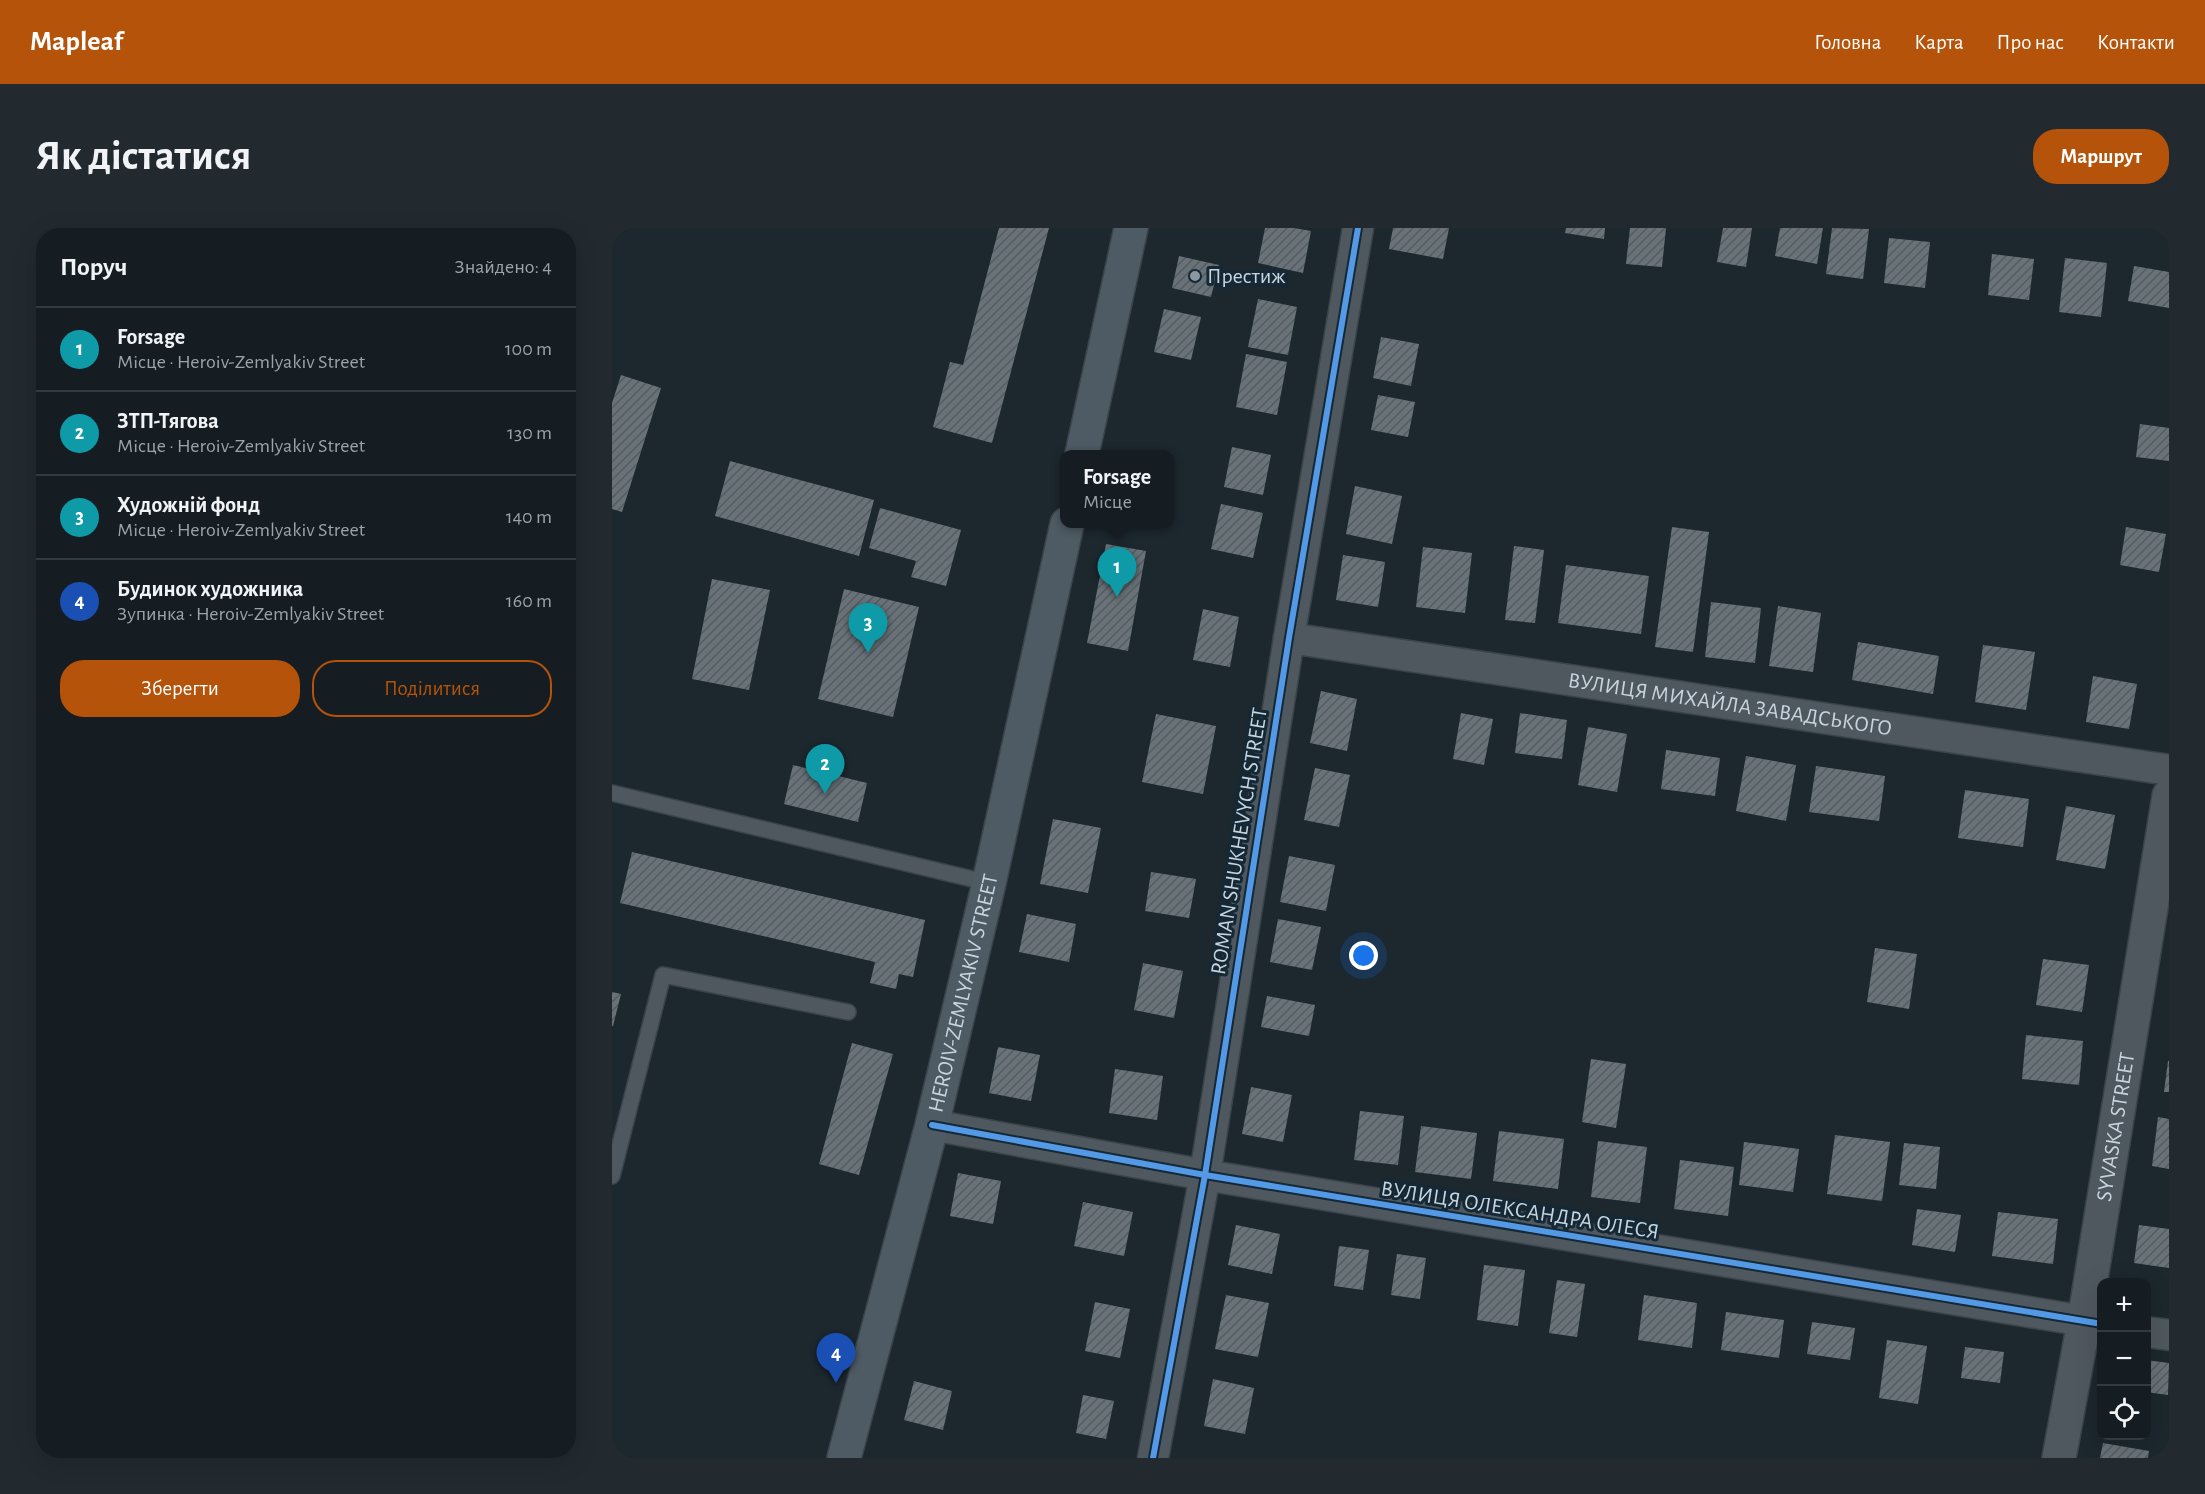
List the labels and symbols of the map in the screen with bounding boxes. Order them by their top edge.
place label: Престиж [1207,265,1286,287]
marker: Престиж [1188,269,1202,283]
pin: 1 [1098,548,1136,597]
pin: 3 [848,604,888,653]
street label: ВУЛИЦЯ МИХАЙЛА ЗАВАДСЬКОГО [1566,669,1894,739]
street label: ROMAN SHUKHEVYCH STREET [1207,706,1271,976]
pin: 2 [806,744,844,794]
street label: HEROIV-ZEMLYAKIV STREET [924,872,1002,1114]
your location [1349,941,1378,970]
street label: SYVASKA STREET [2093,1051,2138,1203]
street label: ВУЛИЦЯ ОЛЕКСАНДРА ОЛЕСЯ [1379,1177,1661,1243]
pin: 4 [816,1334,856,1383]

